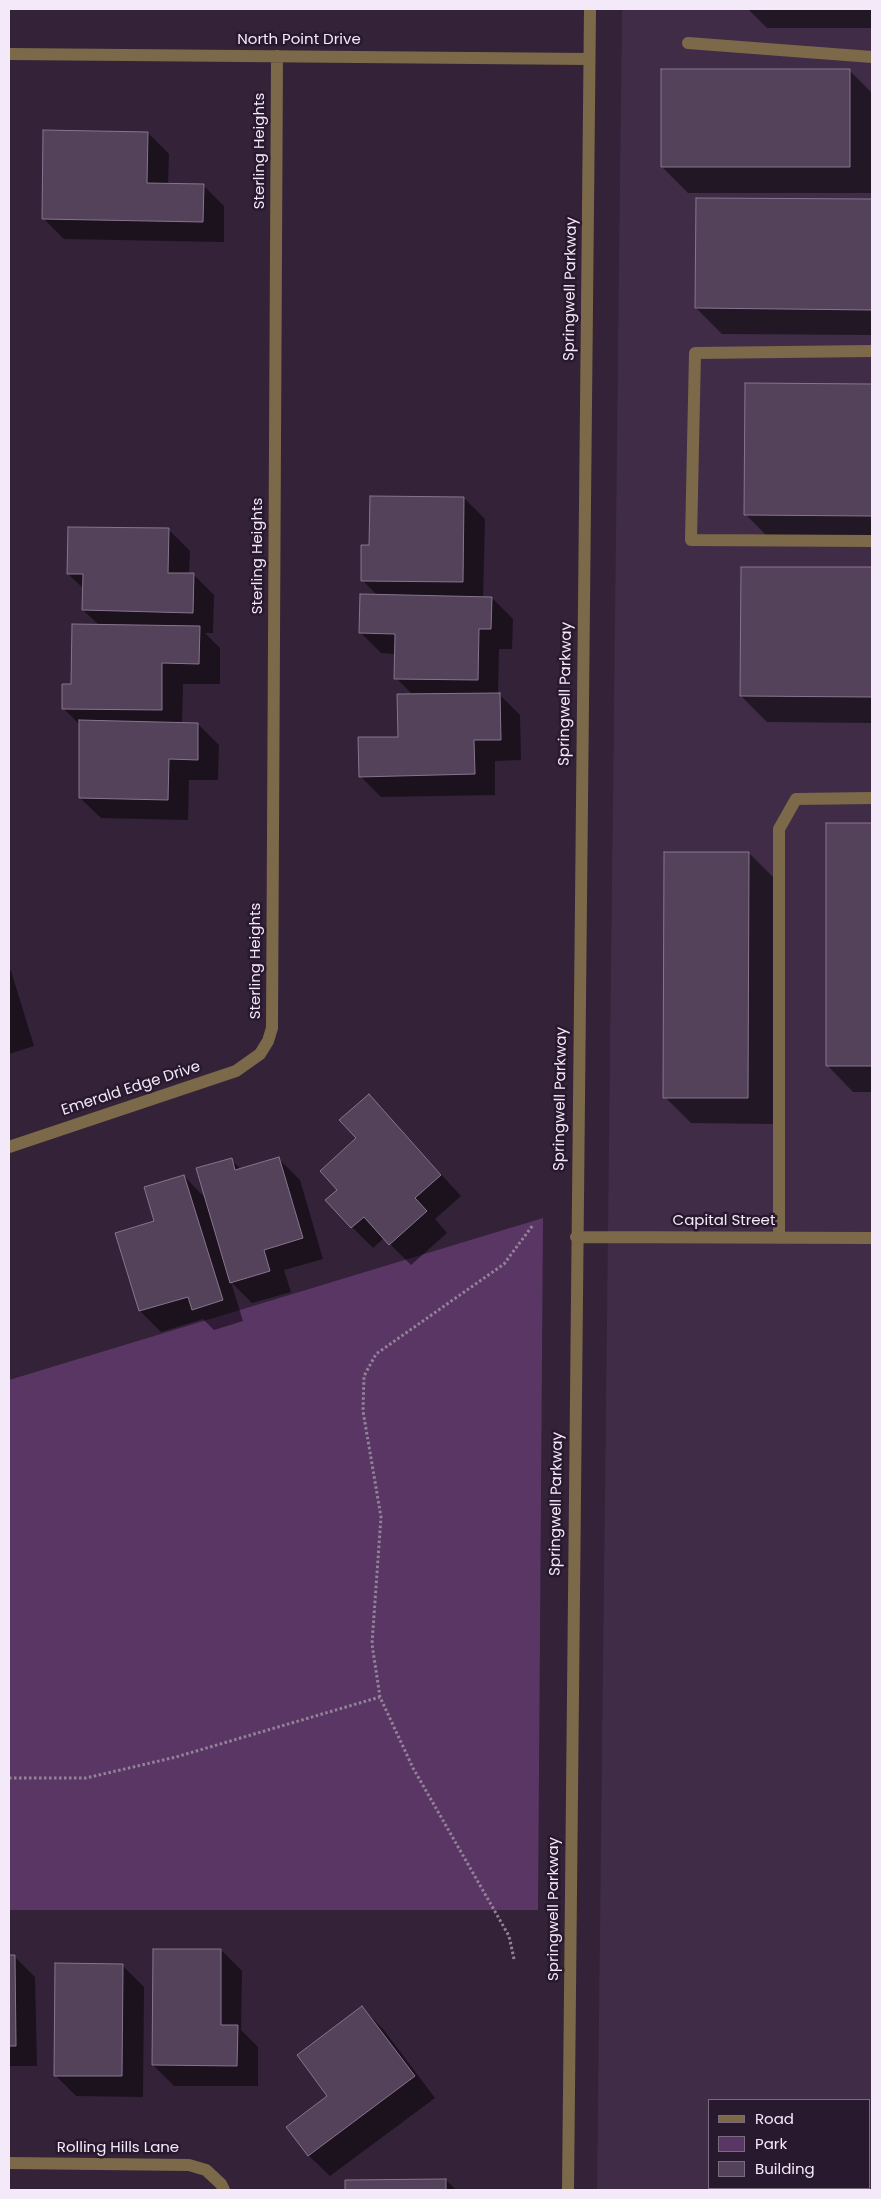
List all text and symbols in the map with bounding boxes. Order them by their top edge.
street label: North Point Drive [237,31,361,49]
street label: Sterling Heights [251,93,269,209]
street label: Springwell Parkway [561,217,581,361]
street label: Sterling Heights [249,498,267,614]
street label: Springwell Parkway [556,622,576,766]
street label: Sterling Heights [247,903,265,1019]
street label: Springwell Parkway [551,1027,571,1171]
street label: Emerald Edge Drive [59,1058,203,1120]
street label: Capital Street [673,1212,775,1230]
street label: Springwell Parkway [547,1432,567,1576]
street label: Springwell Parkway [545,1837,563,1981]
legend [708,2099,871,2189]
text: Road [755,2108,794,2129]
text: Park [755,2133,787,2154]
street label: Rolling Hills Lane [57,2139,179,2157]
text: Building [755,2158,815,2179]

